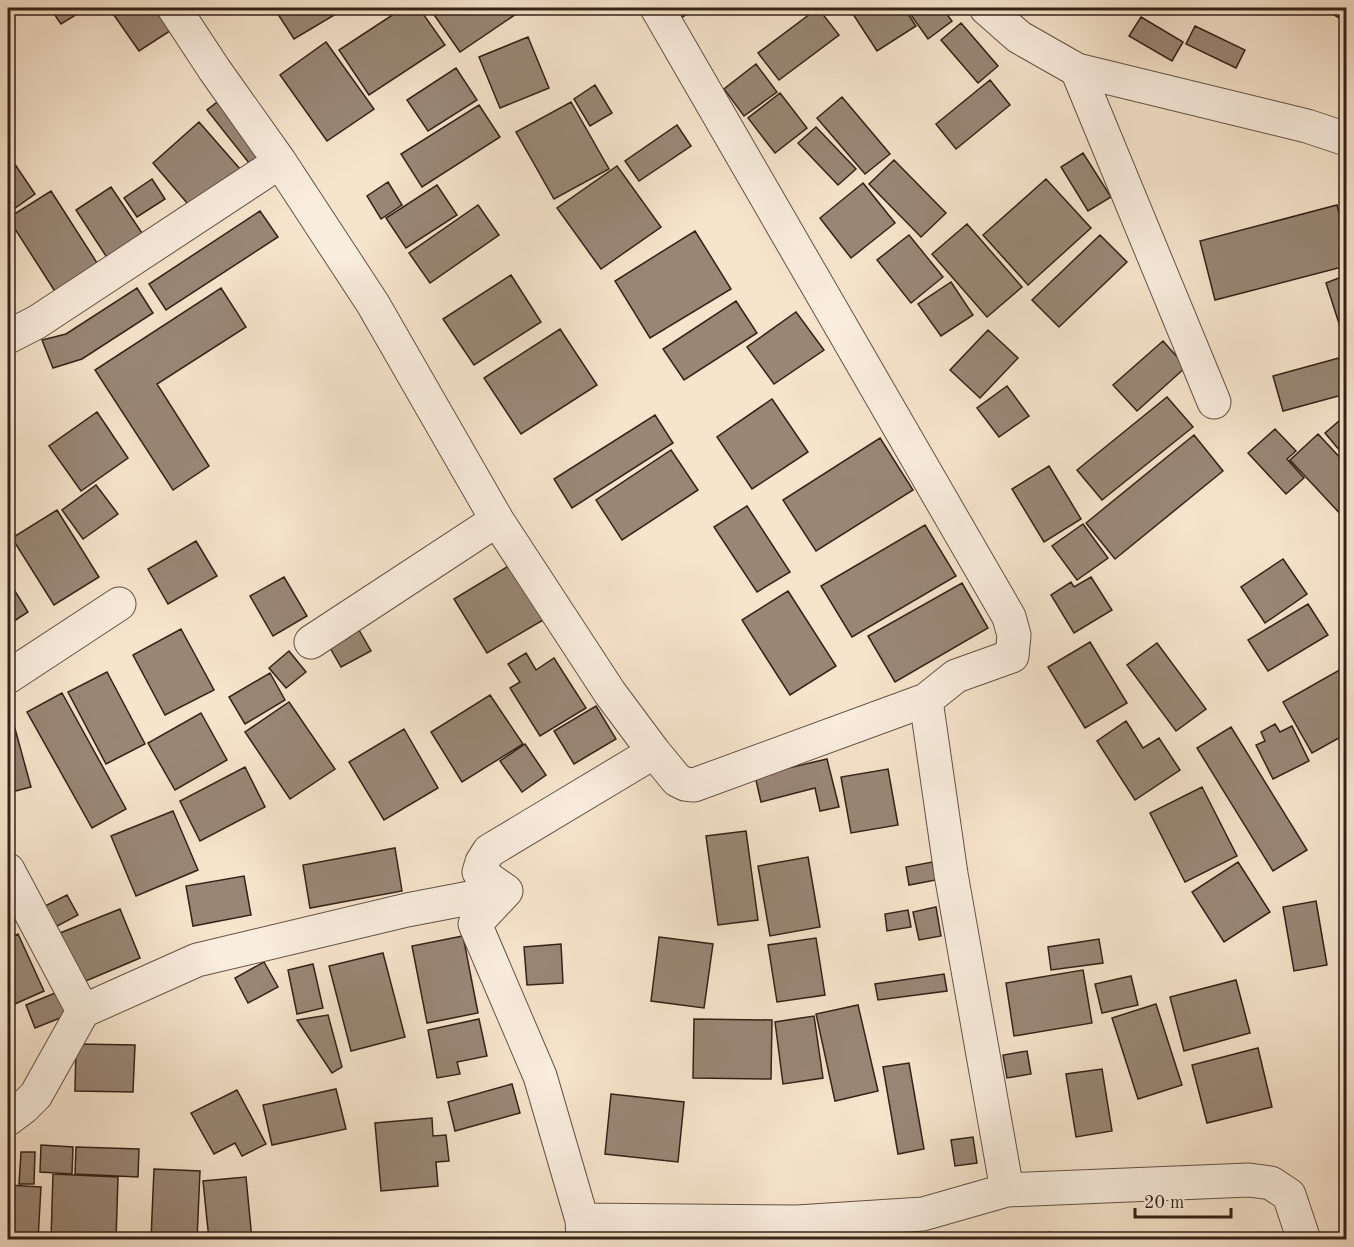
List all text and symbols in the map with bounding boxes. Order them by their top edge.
scale bar [1135,1181,1231,1219]
text: 20 m [1144,1194,1184,1212]

